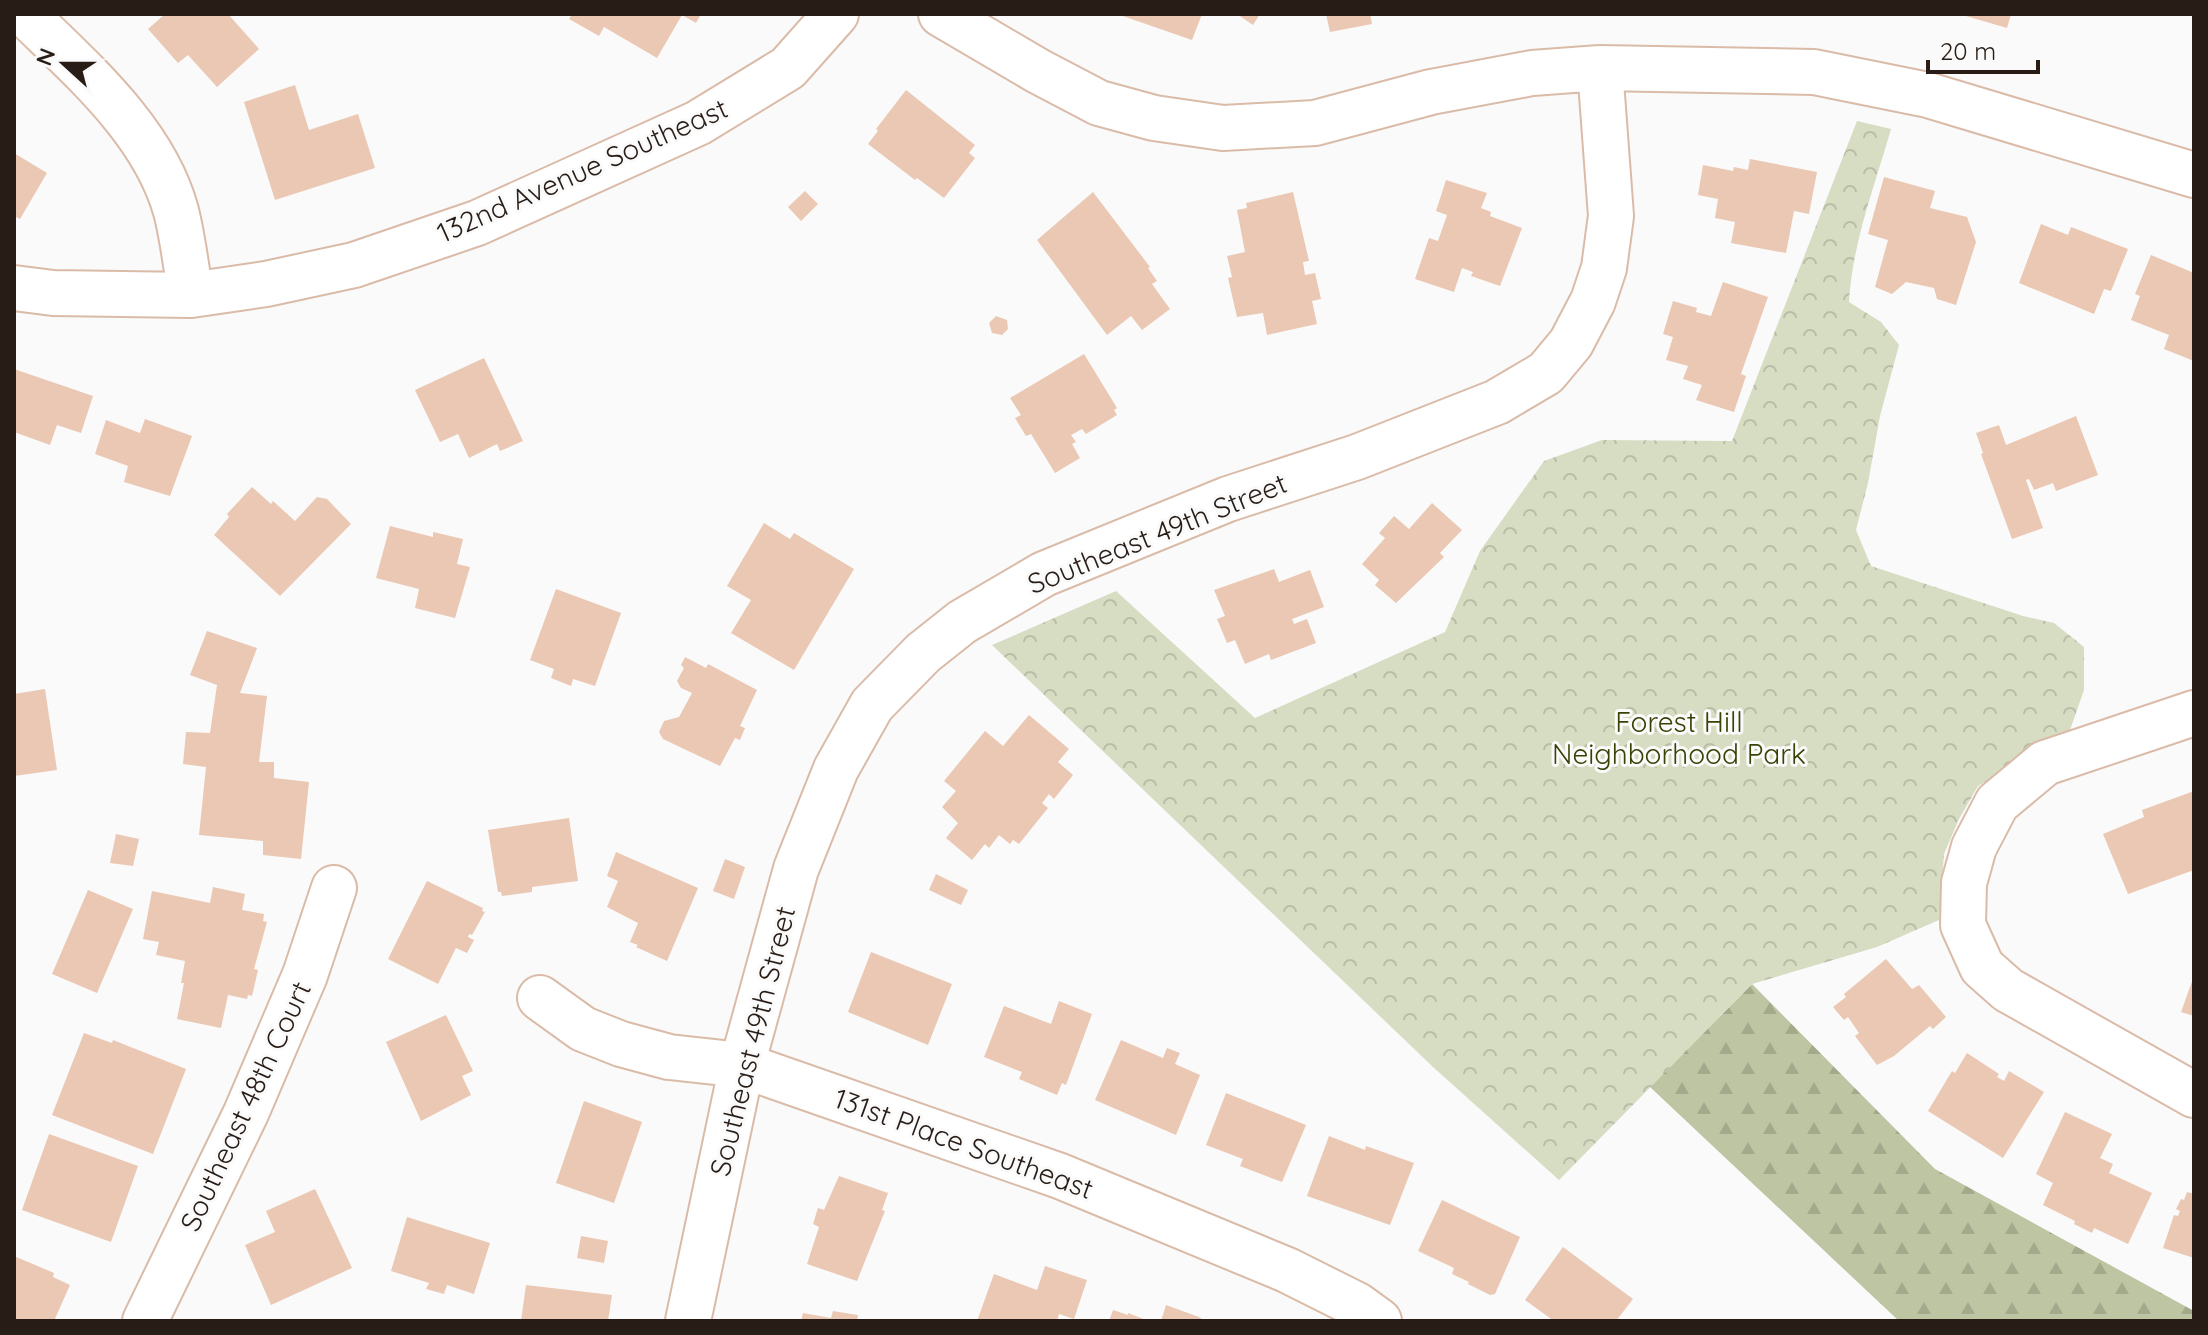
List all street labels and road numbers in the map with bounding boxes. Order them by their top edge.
street label: 132nd Avenue Southeast [431,90,733,250]
street label: Southeast 49th Street [1022,465,1292,601]
street label: Southeast 49th Street [702,903,802,1179]
street label: Southeast 48th Court [172,976,318,1236]
street label: 131st Place Southeast [830,1080,1098,1206]

